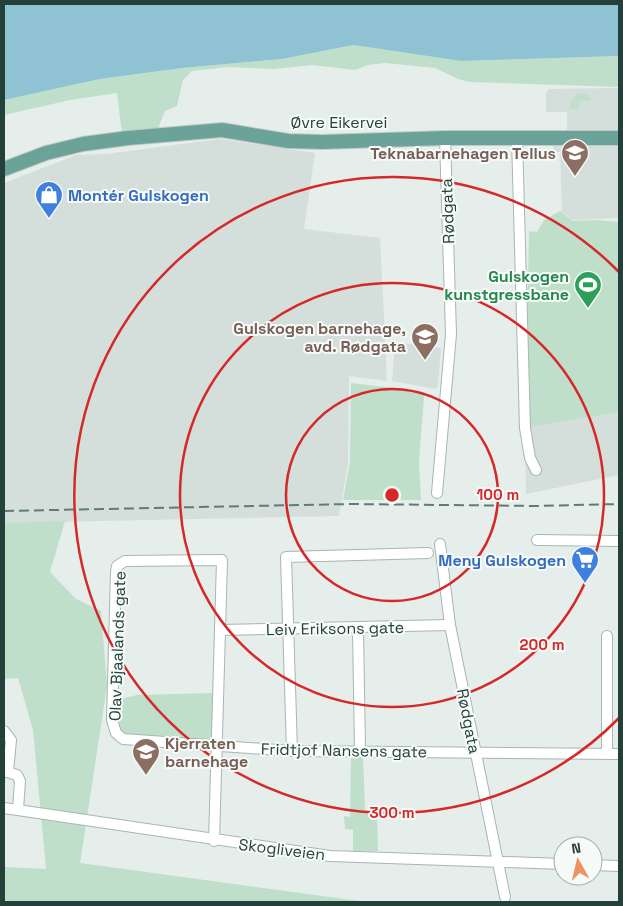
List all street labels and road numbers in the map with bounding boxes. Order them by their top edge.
street label: Øvre Eikervei [291,112,387,133]
street label: Rødgata [436,178,459,244]
street label: Olav Bjaalands gate [104,571,131,722]
street label: Leiv Eriksons gate [266,617,404,640]
street label: Rødgata [452,687,485,755]
street label: Fridtjof Nansens gate [261,739,427,762]
street label: Skogliveien [237,834,326,865]

